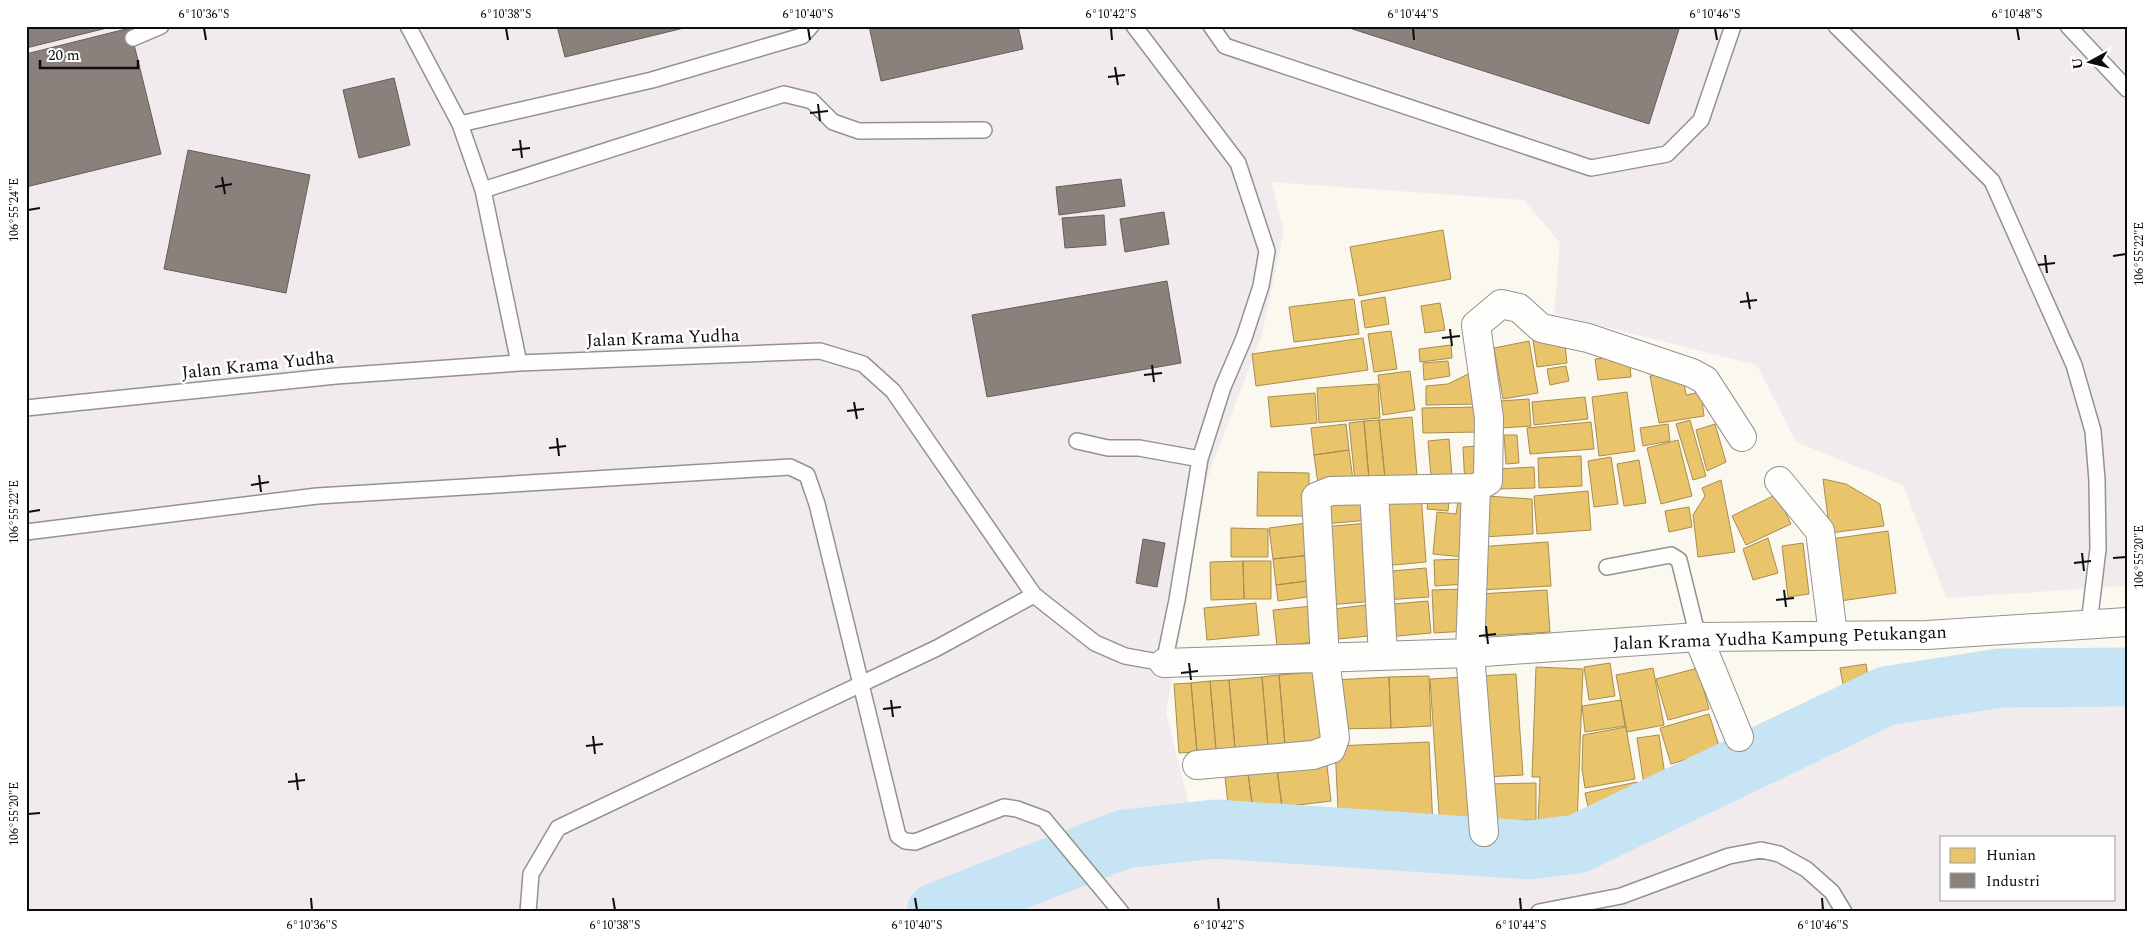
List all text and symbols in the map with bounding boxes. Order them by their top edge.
text: 6°10'36"S [179,5,229,24]
text: 6°10'38"S [481,5,531,24]
text: 6°10'40"S [783,5,833,24]
text: 6°10'42"S [1086,5,1136,24]
text: 6°10'44"S [1388,5,1438,24]
text: 6°10'46"S [1690,5,1740,24]
text: 6°10'48"S [1992,5,2042,24]
scale bar [40,38,138,70]
north arrow [2066,38,2116,88]
text: 20 m [48,44,80,67]
text: U [2066,56,2089,71]
text: 106°55'24"E [5,178,24,242]
text: 106°55'22"E [2130,222,2149,286]
street label: Jalan Krama Yudha [586,322,740,354]
street label: Jalan Krama Yudha [180,344,336,386]
text: 106°55'22"E [5,480,24,544]
text: 106°55'20"E [2130,525,2149,589]
street label: Jalan Krama Yudha Kampung Petukangan [1613,619,1947,657]
text: 106°55'20"E [5,782,24,846]
legend [1940,836,2116,900]
text: Hunian [1986,844,2036,867]
text: Industri [1986,870,2040,893]
text: 6°10'36"S [287,916,337,935]
text: 6°10'38"S [590,916,640,935]
text: 6°10'40"S [892,916,942,935]
text: 6°10'42"S [1194,916,1244,935]
text: 6°10'44"S [1496,916,1546,935]
text: 6°10'46"S [1798,916,1848,935]

